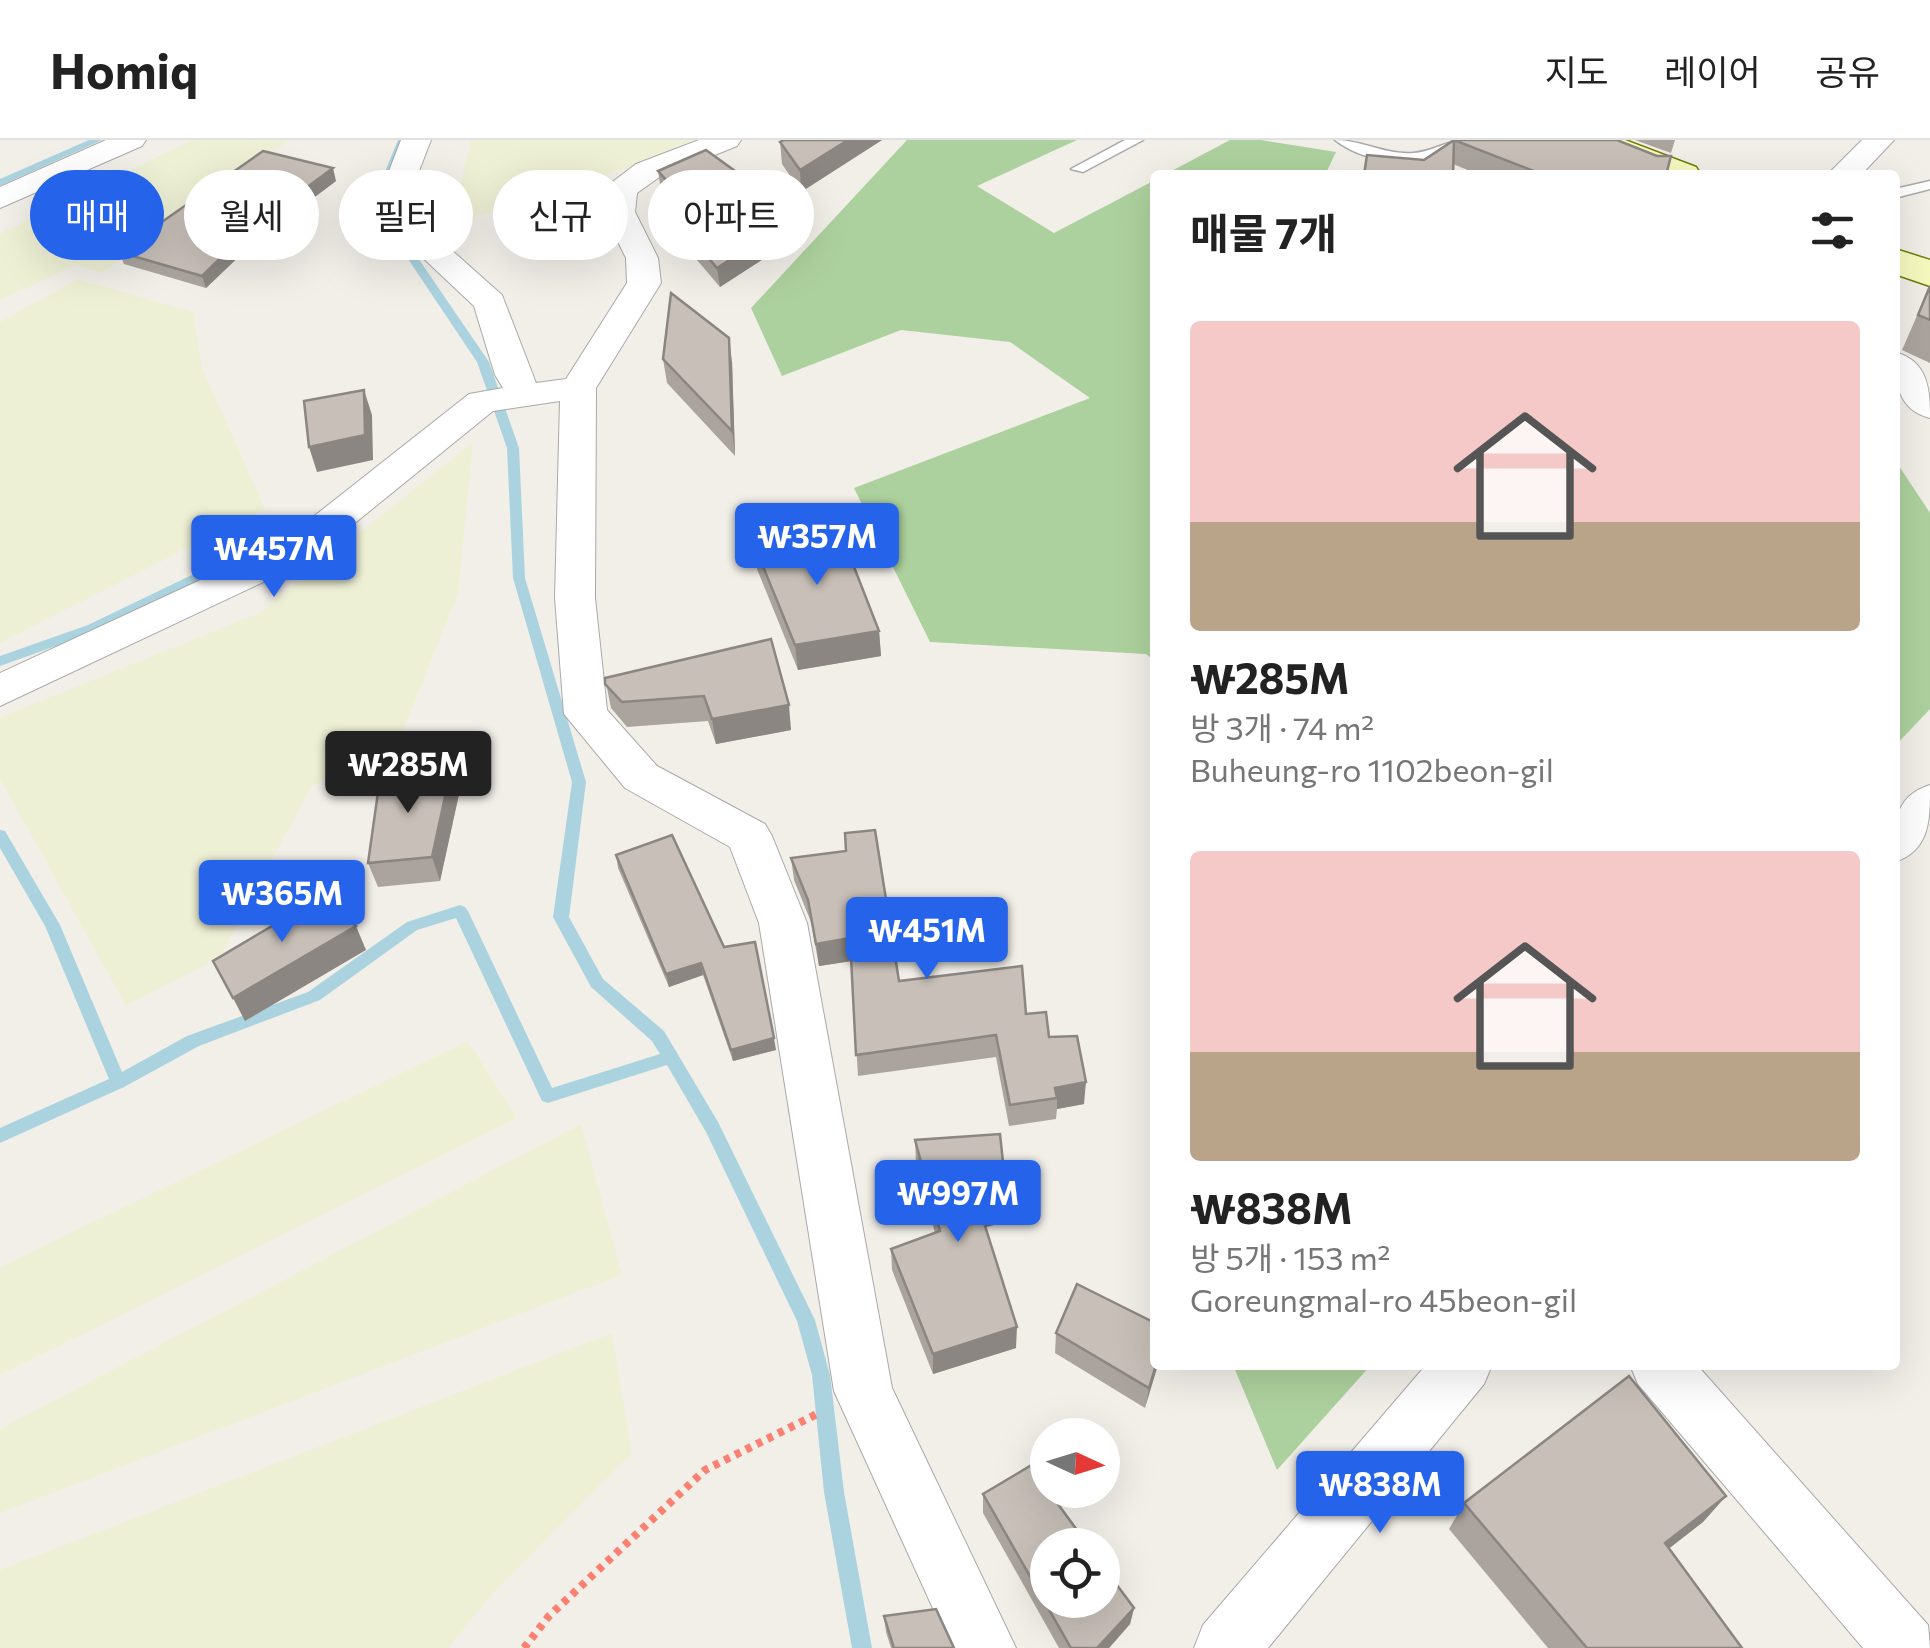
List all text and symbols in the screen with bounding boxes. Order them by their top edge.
text: Homiq [50,40,198,99]
text: 지도 [1545,49,1609,92]
text: 레이어 [1664,49,1761,92]
text: 공유 [1816,49,1880,92]
chip: 매매 [30,170,164,260]
chip: 월세 [184,170,319,260]
chip: 필터 [339,170,473,260]
chip: 신규 [493,170,628,260]
chip: 아파트 [648,170,814,260]
icon: filters [1805,203,1860,258]
text: 매물 7개 [1190,206,1337,258]
icon: home [1435,386,1615,566]
pin: ₩357M [747,503,887,588]
pin: ₩457M [204,515,344,600]
text: ₩357M [757,515,877,555]
text: ₩457M [213,527,335,567]
text: ₩285M [1190,651,1350,703]
text: 방 3개 · 74 m² [1190,707,1374,747]
pin: ₩285M [338,731,478,816]
text: ₩285M [347,743,469,783]
text: Buheung-ro 1102beon-gil [1190,749,1554,789]
pin: ₩365M [212,860,352,945]
text: ₩365M [221,872,343,912]
pin: ₩451M [857,897,997,982]
text: ₩451M [868,909,986,949]
icon: home [1435,916,1615,1096]
pin: ₩997M [888,1160,1028,1245]
text: ₩997M [897,1172,1019,1212]
text: ₩838M [1190,1181,1352,1233]
text: 방 5개 · 153 m² [1190,1237,1390,1277]
text: Goreungmal-ro 45beon-gil [1190,1279,1577,1319]
north arrow [1030,1418,1120,1508]
map controls [1030,1418,1120,1618]
pin: ₩838M [1310,1451,1450,1536]
text: ₩838M [1318,1463,1442,1503]
button: locate [1030,1528,1120,1618]

